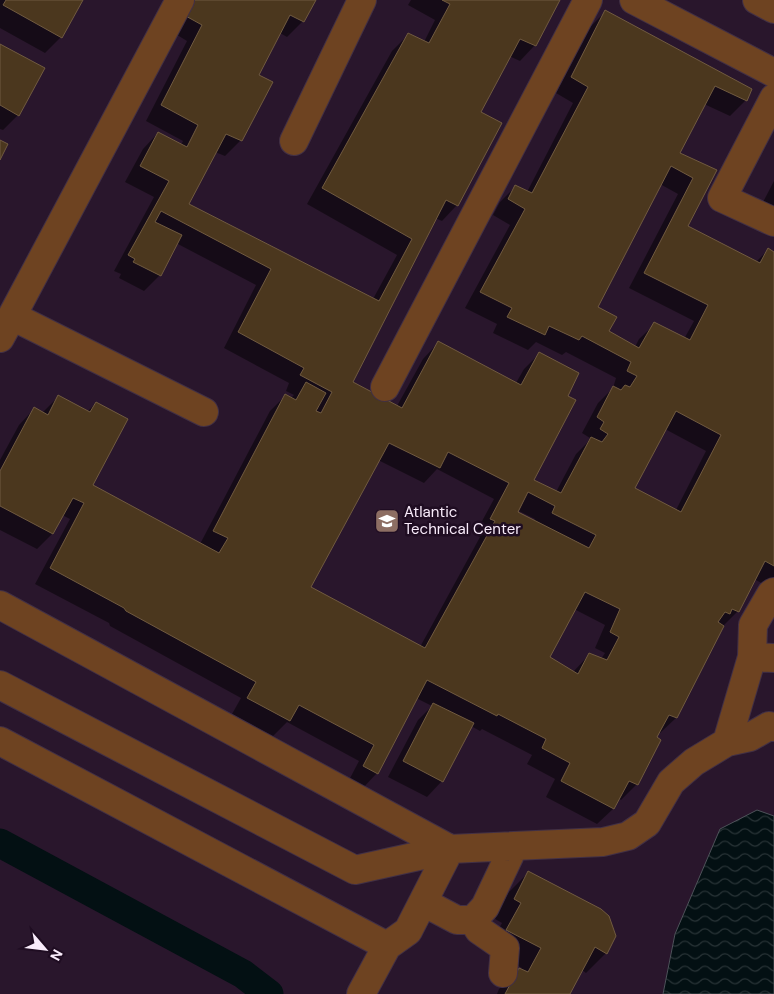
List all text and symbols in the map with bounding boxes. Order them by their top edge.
place label: Atlantic Technical Center [404,502,521,539]
school or university icon: Atlantic Technical Center [374,508,400,534]
north arrow [20,924,70,974]
text: N [46,946,67,964]

